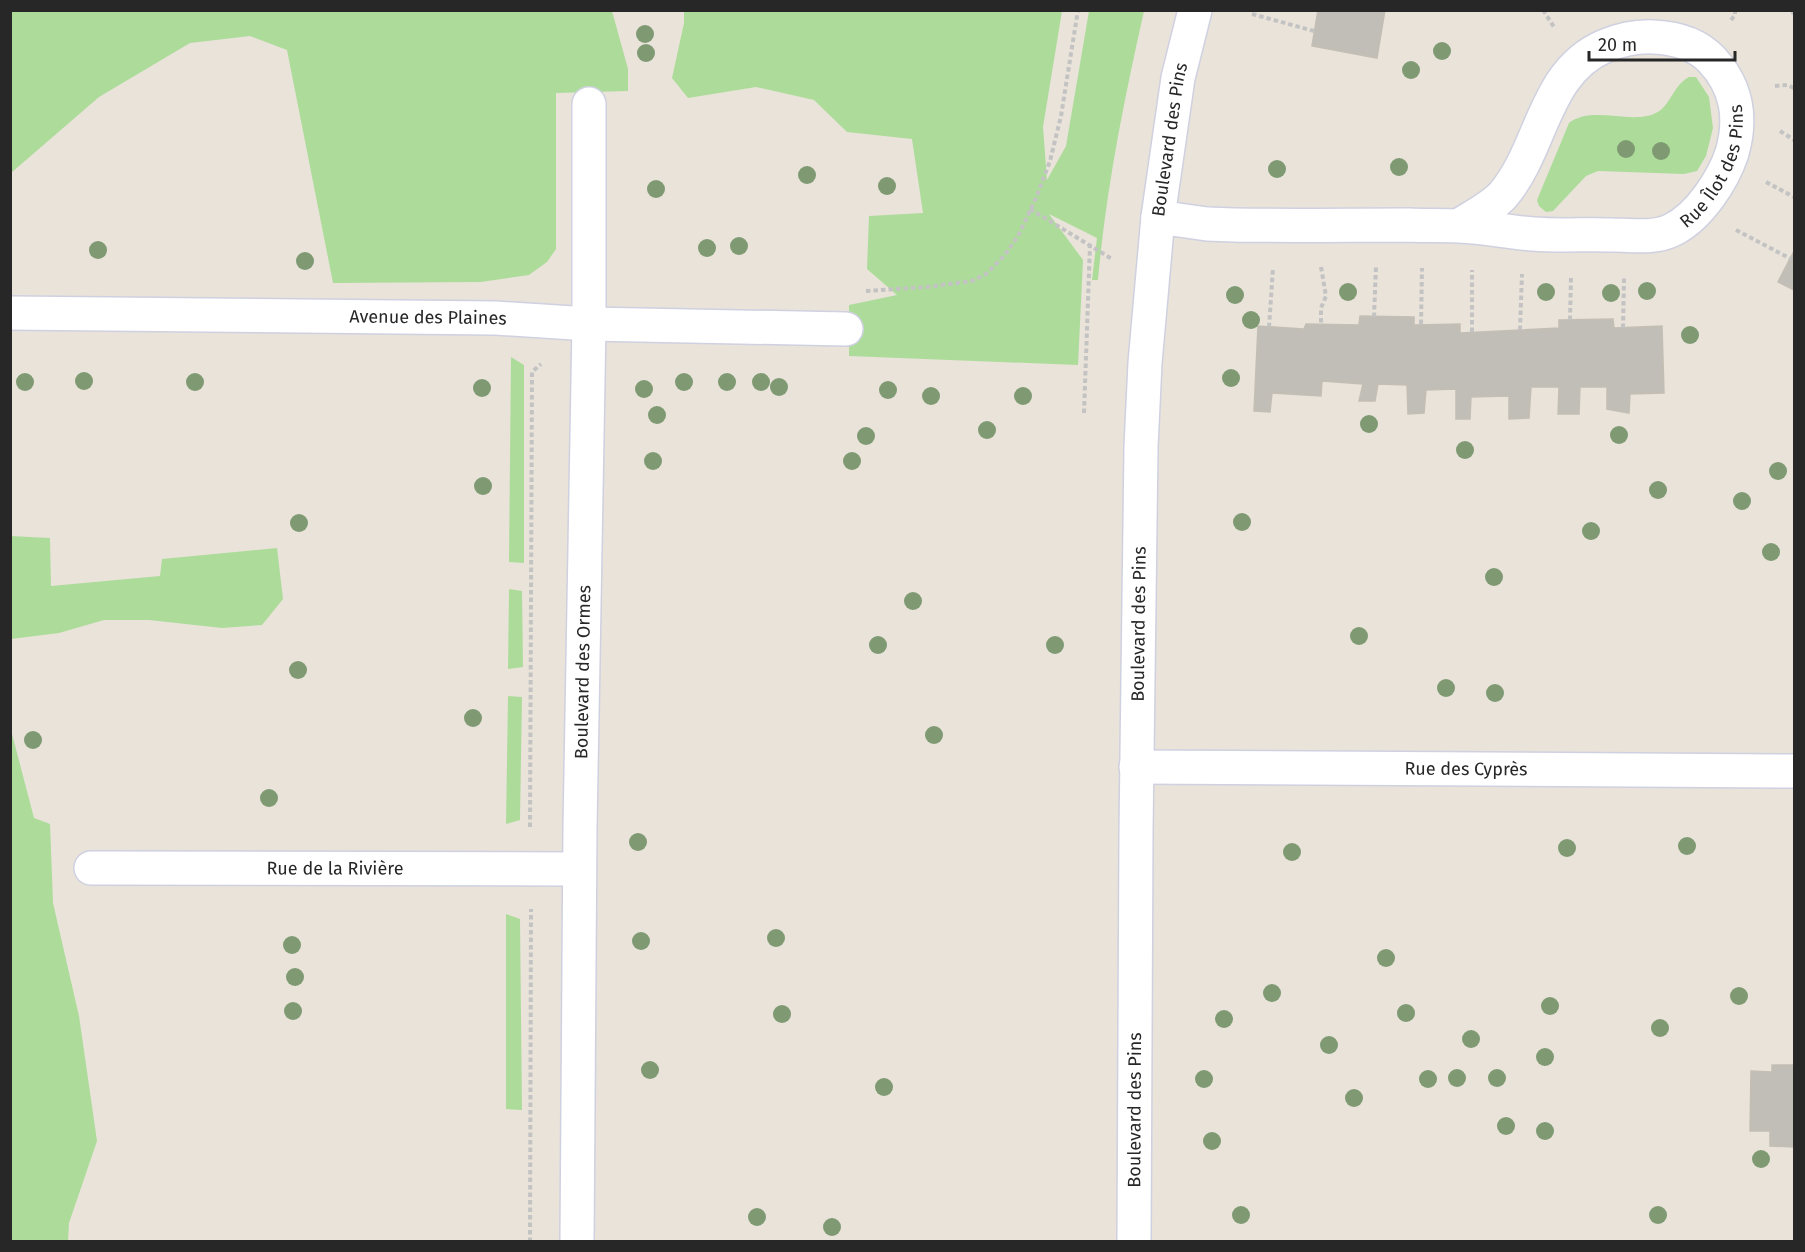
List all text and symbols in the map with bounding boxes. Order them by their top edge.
scale bar [1589,24,1734,62]
text: 20 m [1598,34,1637,56]
street label: Boulevard des Pins [1147,60,1192,218]
street label: Rue Îlot des Pins [1675,103,1748,233]
street label: Avenue des Plaines [349,305,507,330]
street label: Boulevard des Pins [1127,546,1151,702]
street label: Boulevard des Ormes [570,585,595,759]
street label: Rue des Cyprès [1404,758,1528,780]
street label: Rue de la Rivière [266,857,404,880]
street label: Boulevard des Pins [1123,1032,1146,1188]

